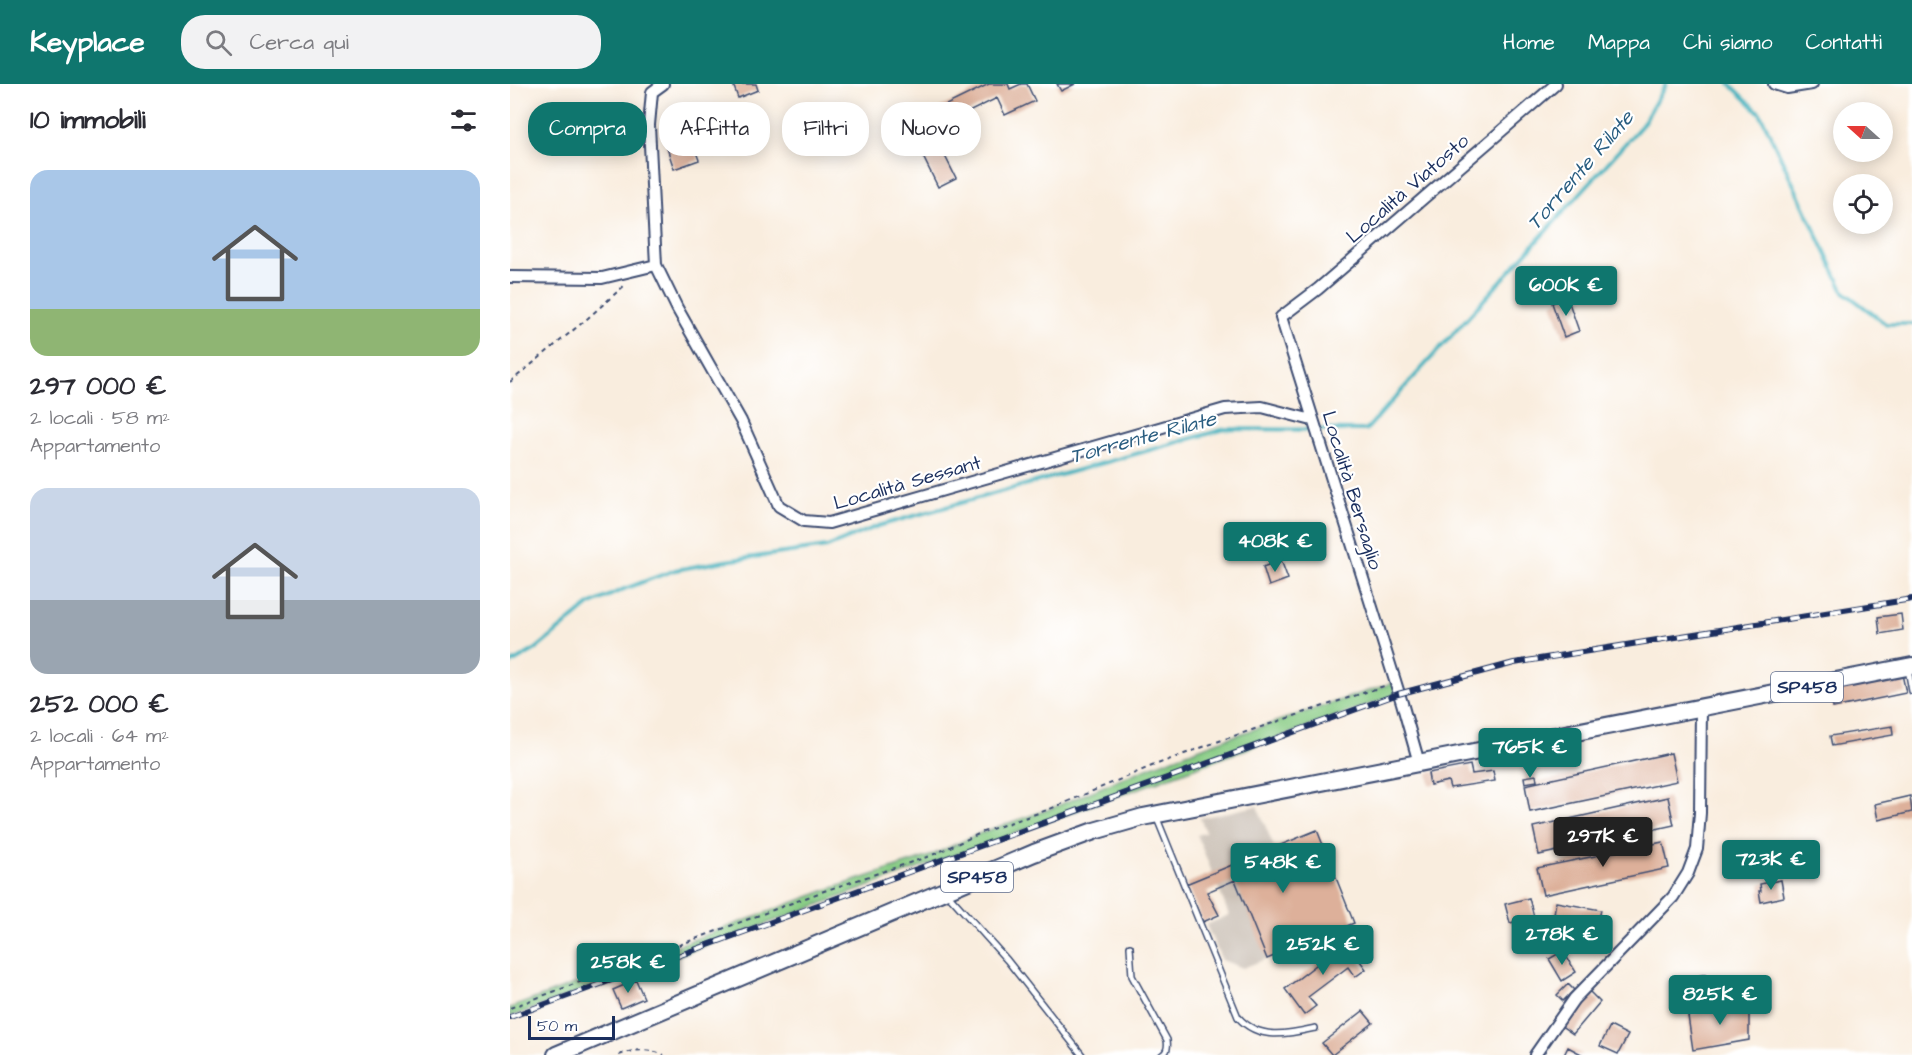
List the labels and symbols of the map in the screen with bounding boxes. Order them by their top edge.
north arrow [1833,102,1893,162]
water label: Torrente Rilate [1520,103,1642,237]
street label: Località Viatosto [1340,127,1475,250]
pin: 600K € [1517,266,1615,317]
water label: Torrente Rilate [1067,404,1221,471]
street label: Località Bersaglio [1314,408,1389,573]
street label: Località Sessant [830,449,984,517]
pin: 408K € [1226,522,1324,573]
road number: SP458 [1771,672,1843,702]
pin: 765K € [1481,728,1579,779]
pin: 297K € [1554,817,1652,868]
pin: 723K € [1722,840,1820,891]
pin: 548K € [1234,843,1332,894]
road number: SP458 [941,862,1013,892]
pin: 278K € [1513,915,1611,966]
pin: 252K € [1274,925,1372,976]
pin: 258K € [579,943,677,994]
pin: 825K € [1671,975,1769,1026]
scale bar [528,1013,615,1040]

